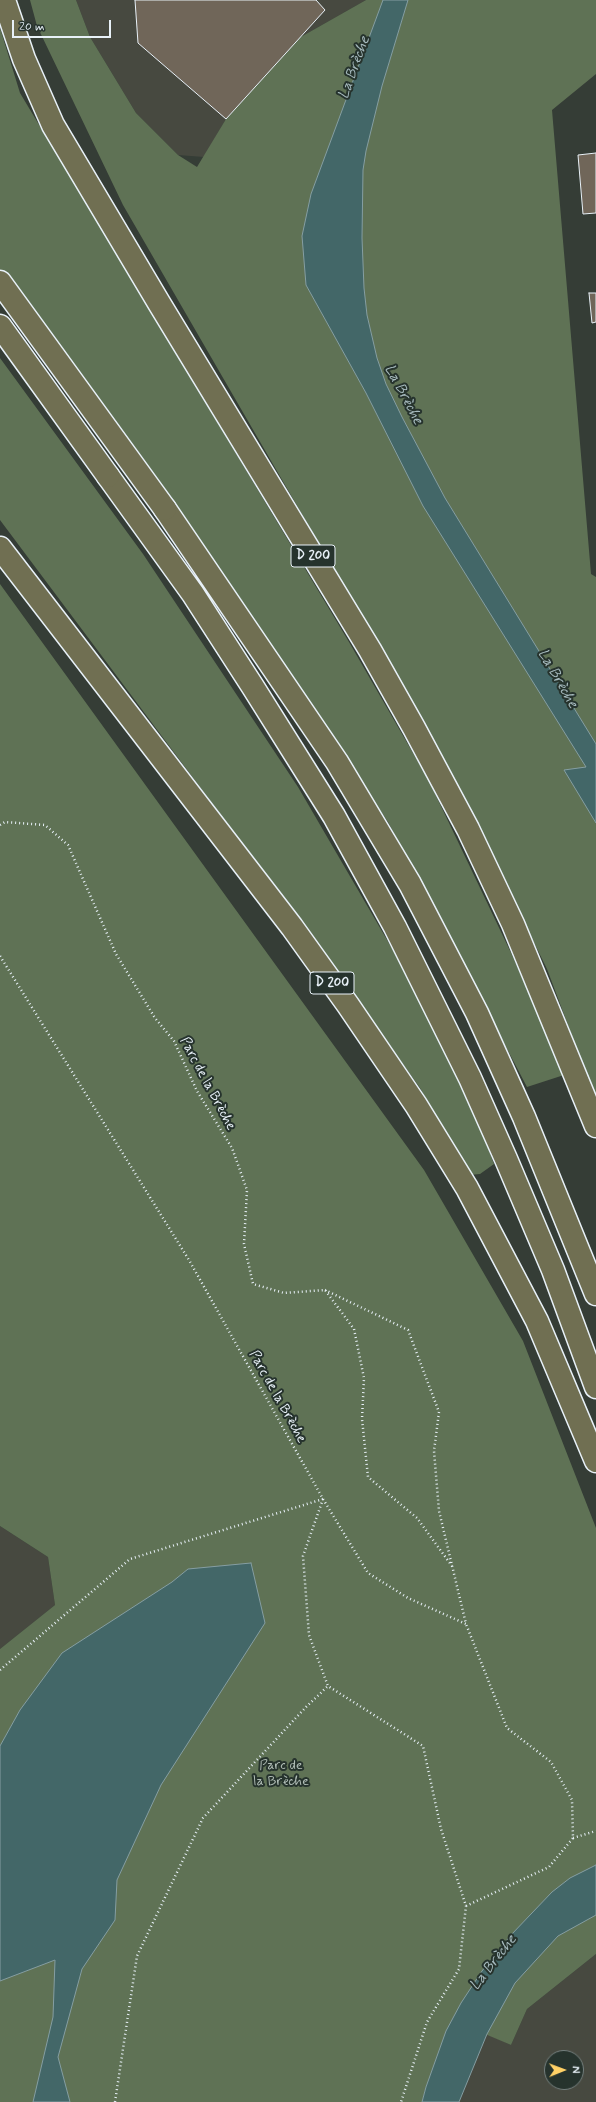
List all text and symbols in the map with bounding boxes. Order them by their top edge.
scale bar [14,12,113,38]
text: 20 m [19,19,45,35]
water label: La Brèche [335,34,375,102]
water label: La Brèche [380,362,426,428]
road number: D 200 [291,545,335,567]
water label: La Brèche [533,646,581,712]
road number: D 200 [310,972,354,994]
street label: Parc de la Brèche [175,1034,239,1134]
street label: Parc de la Brèche [245,1348,309,1446]
park label: Parc de la Brèche [253,1758,309,1790]
water label: La Brèche [467,1932,521,1994]
north arrow [544,2050,584,2090]
text: N [568,2066,582,2074]

